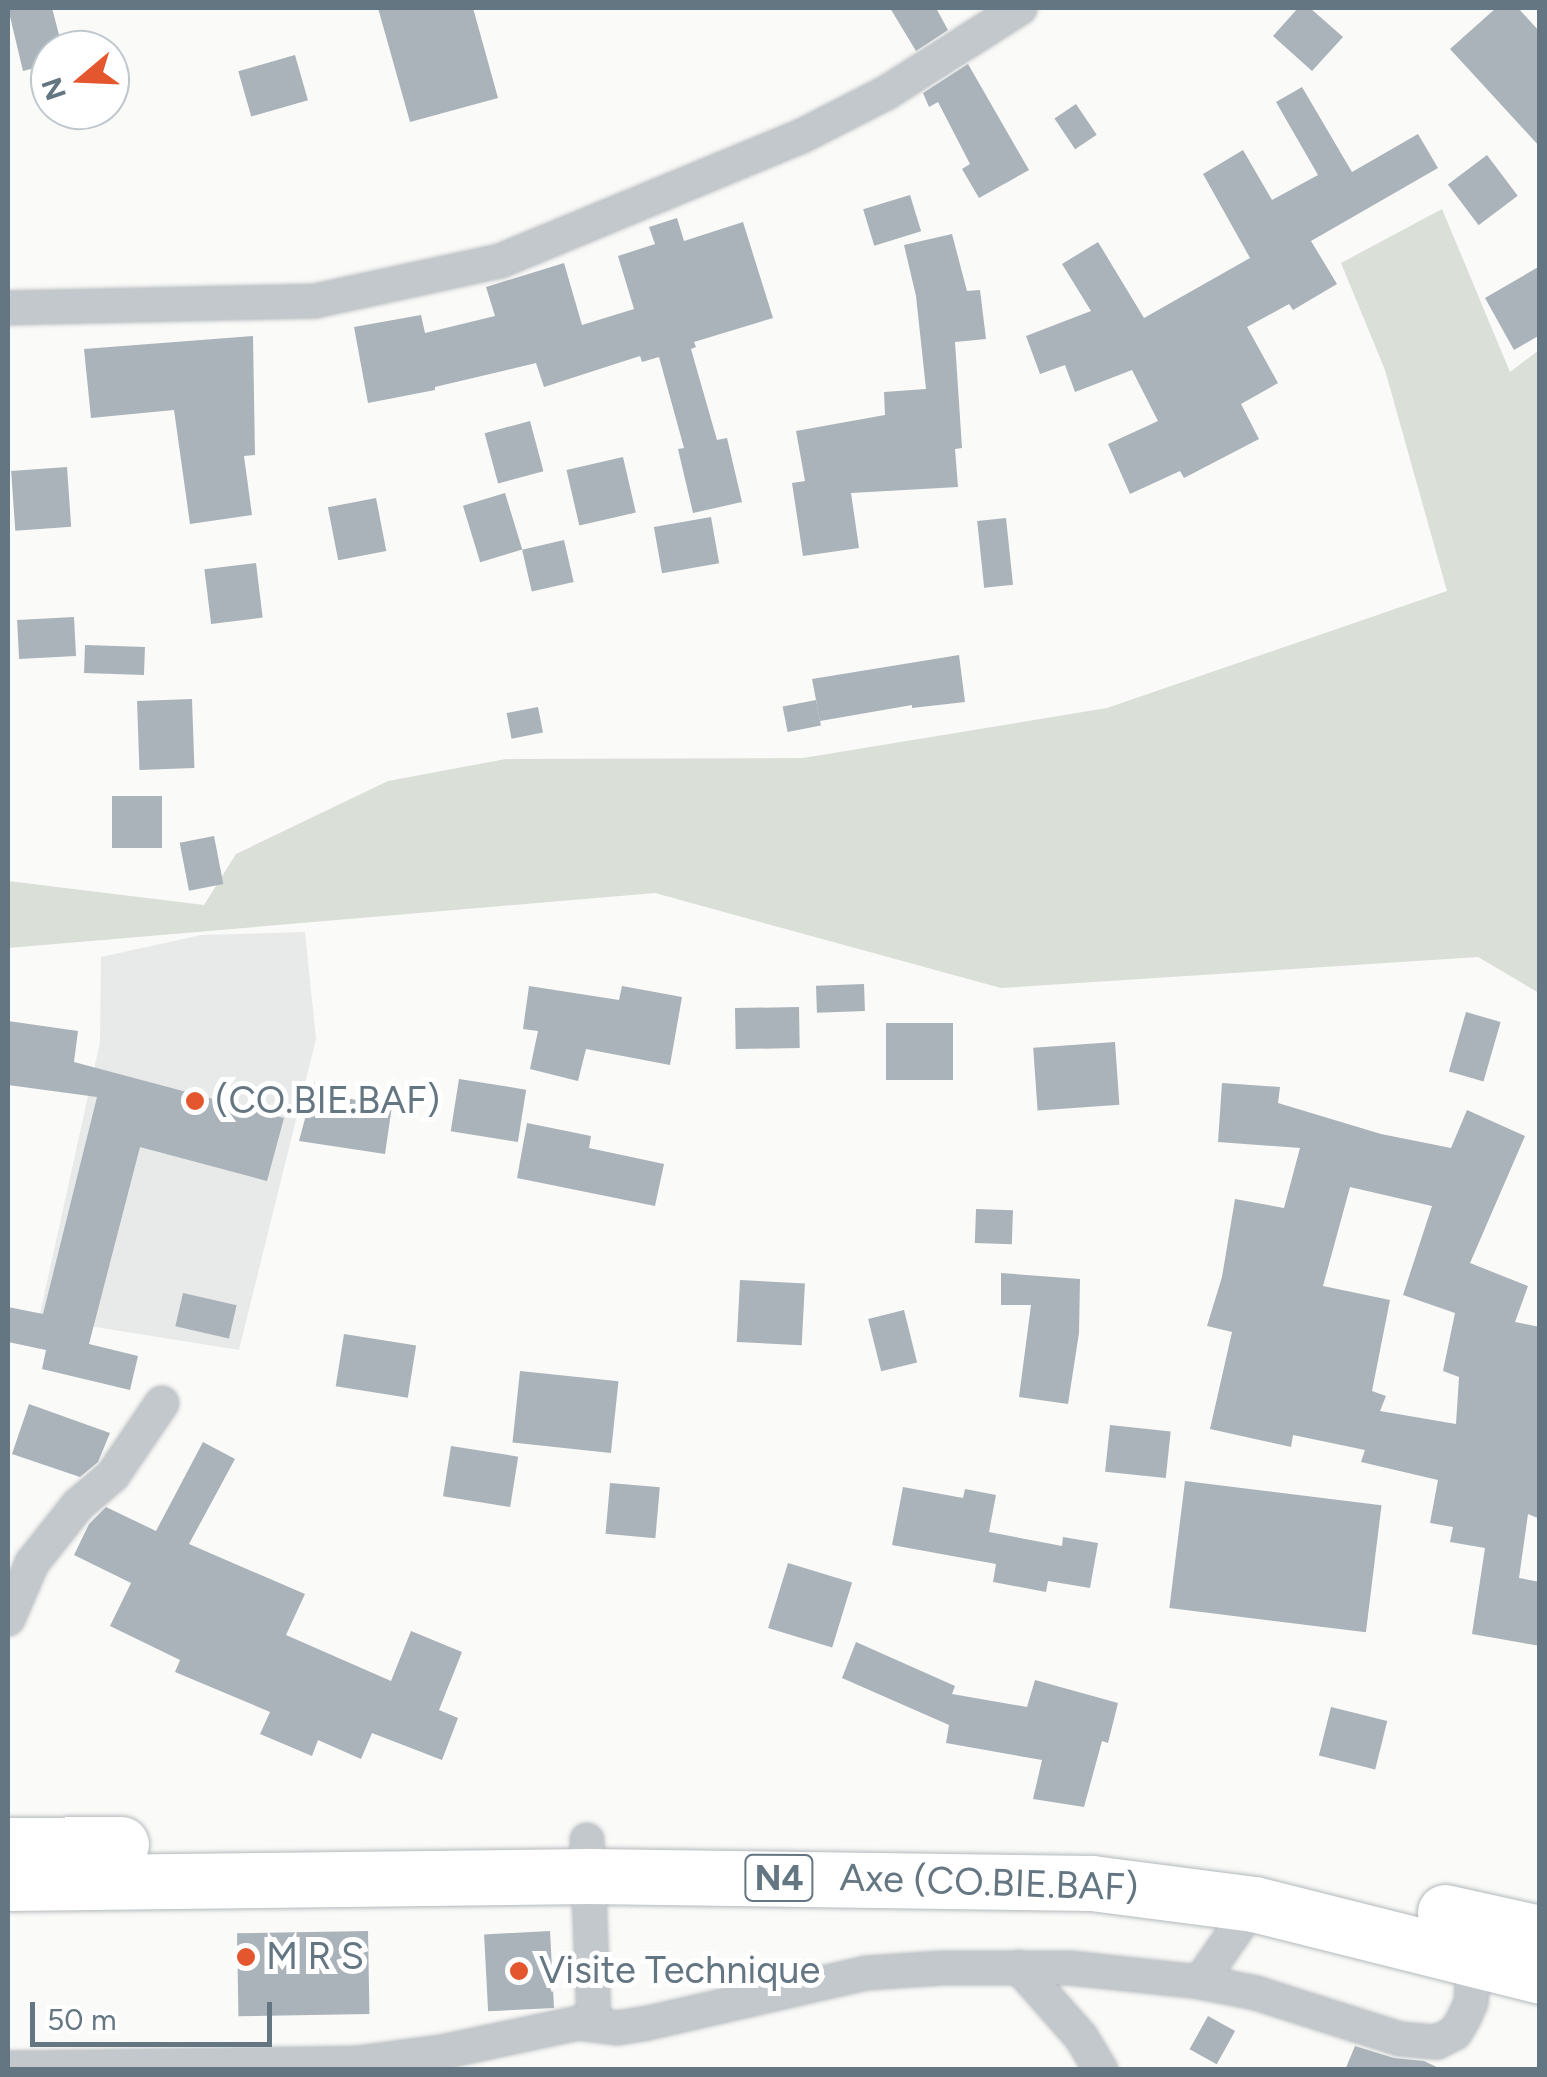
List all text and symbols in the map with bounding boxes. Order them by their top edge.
north arrow [30,30,130,130]
text: N [34,73,73,105]
place label: (CO.BIE.BAF) [215,1078,440,1124]
marker: (CO.BIE.BAF) [184,1090,206,1112]
road number: N4 [744,1848,814,1908]
street label: Axe (CO.BIE.BAF) [839,1855,1139,1911]
place label: M R S [266,1934,364,1980]
marker: M R S [235,1946,257,1968]
place label: Visite Technique [539,1948,820,1994]
marker: Visite Technique [508,1960,530,1982]
scale bar [35,1982,278,2044]
text: 50 m [47,2001,116,2038]

